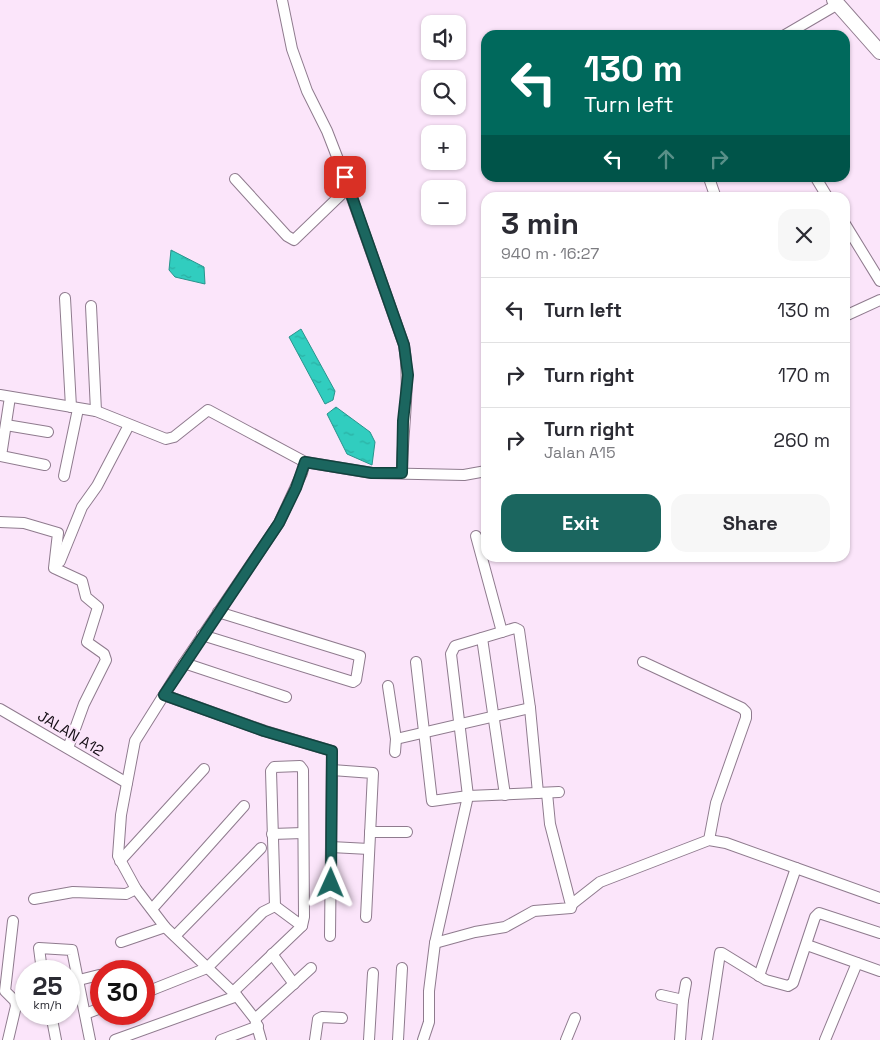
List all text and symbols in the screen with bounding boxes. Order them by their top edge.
map controls [421,15,466,225]
button: sound [421,15,466,60]
text: 130 m [584,47,683,91]
icon: left [501,50,566,115]
button: search [421,70,466,115]
text: Turn left [584,90,674,118]
button: + [421,125,466,170]
icon: left [599,145,627,173]
icon: ahead [652,145,680,173]
icon: right [705,145,733,173]
pin [324,156,366,198]
icon: arrive [331,163,359,191]
button: − [421,180,466,225]
text: 3 min [501,204,579,243]
button: close [778,209,830,261]
text: 940 m · 16:27 [501,243,599,264]
icon: left [501,296,529,324]
text: Turn left [544,298,622,323]
text: 130 m [777,298,830,323]
icon: right [501,361,529,389]
text: Turn right [544,363,634,388]
text: 170 m [778,363,830,388]
text: Turn right [544,417,634,442]
icon: right [501,426,529,454]
text: 260 m [774,428,830,453]
text: Jalan A15 [544,442,615,463]
button: Exit [501,494,661,552]
button: Share [671,494,830,552]
street label: JALAN A12 [34,706,108,760]
position arrow [304,856,356,908]
speed limit sign: 30 [90,960,155,1025]
text: 25 [33,970,62,1002]
text: km/h [33,997,62,1013]

